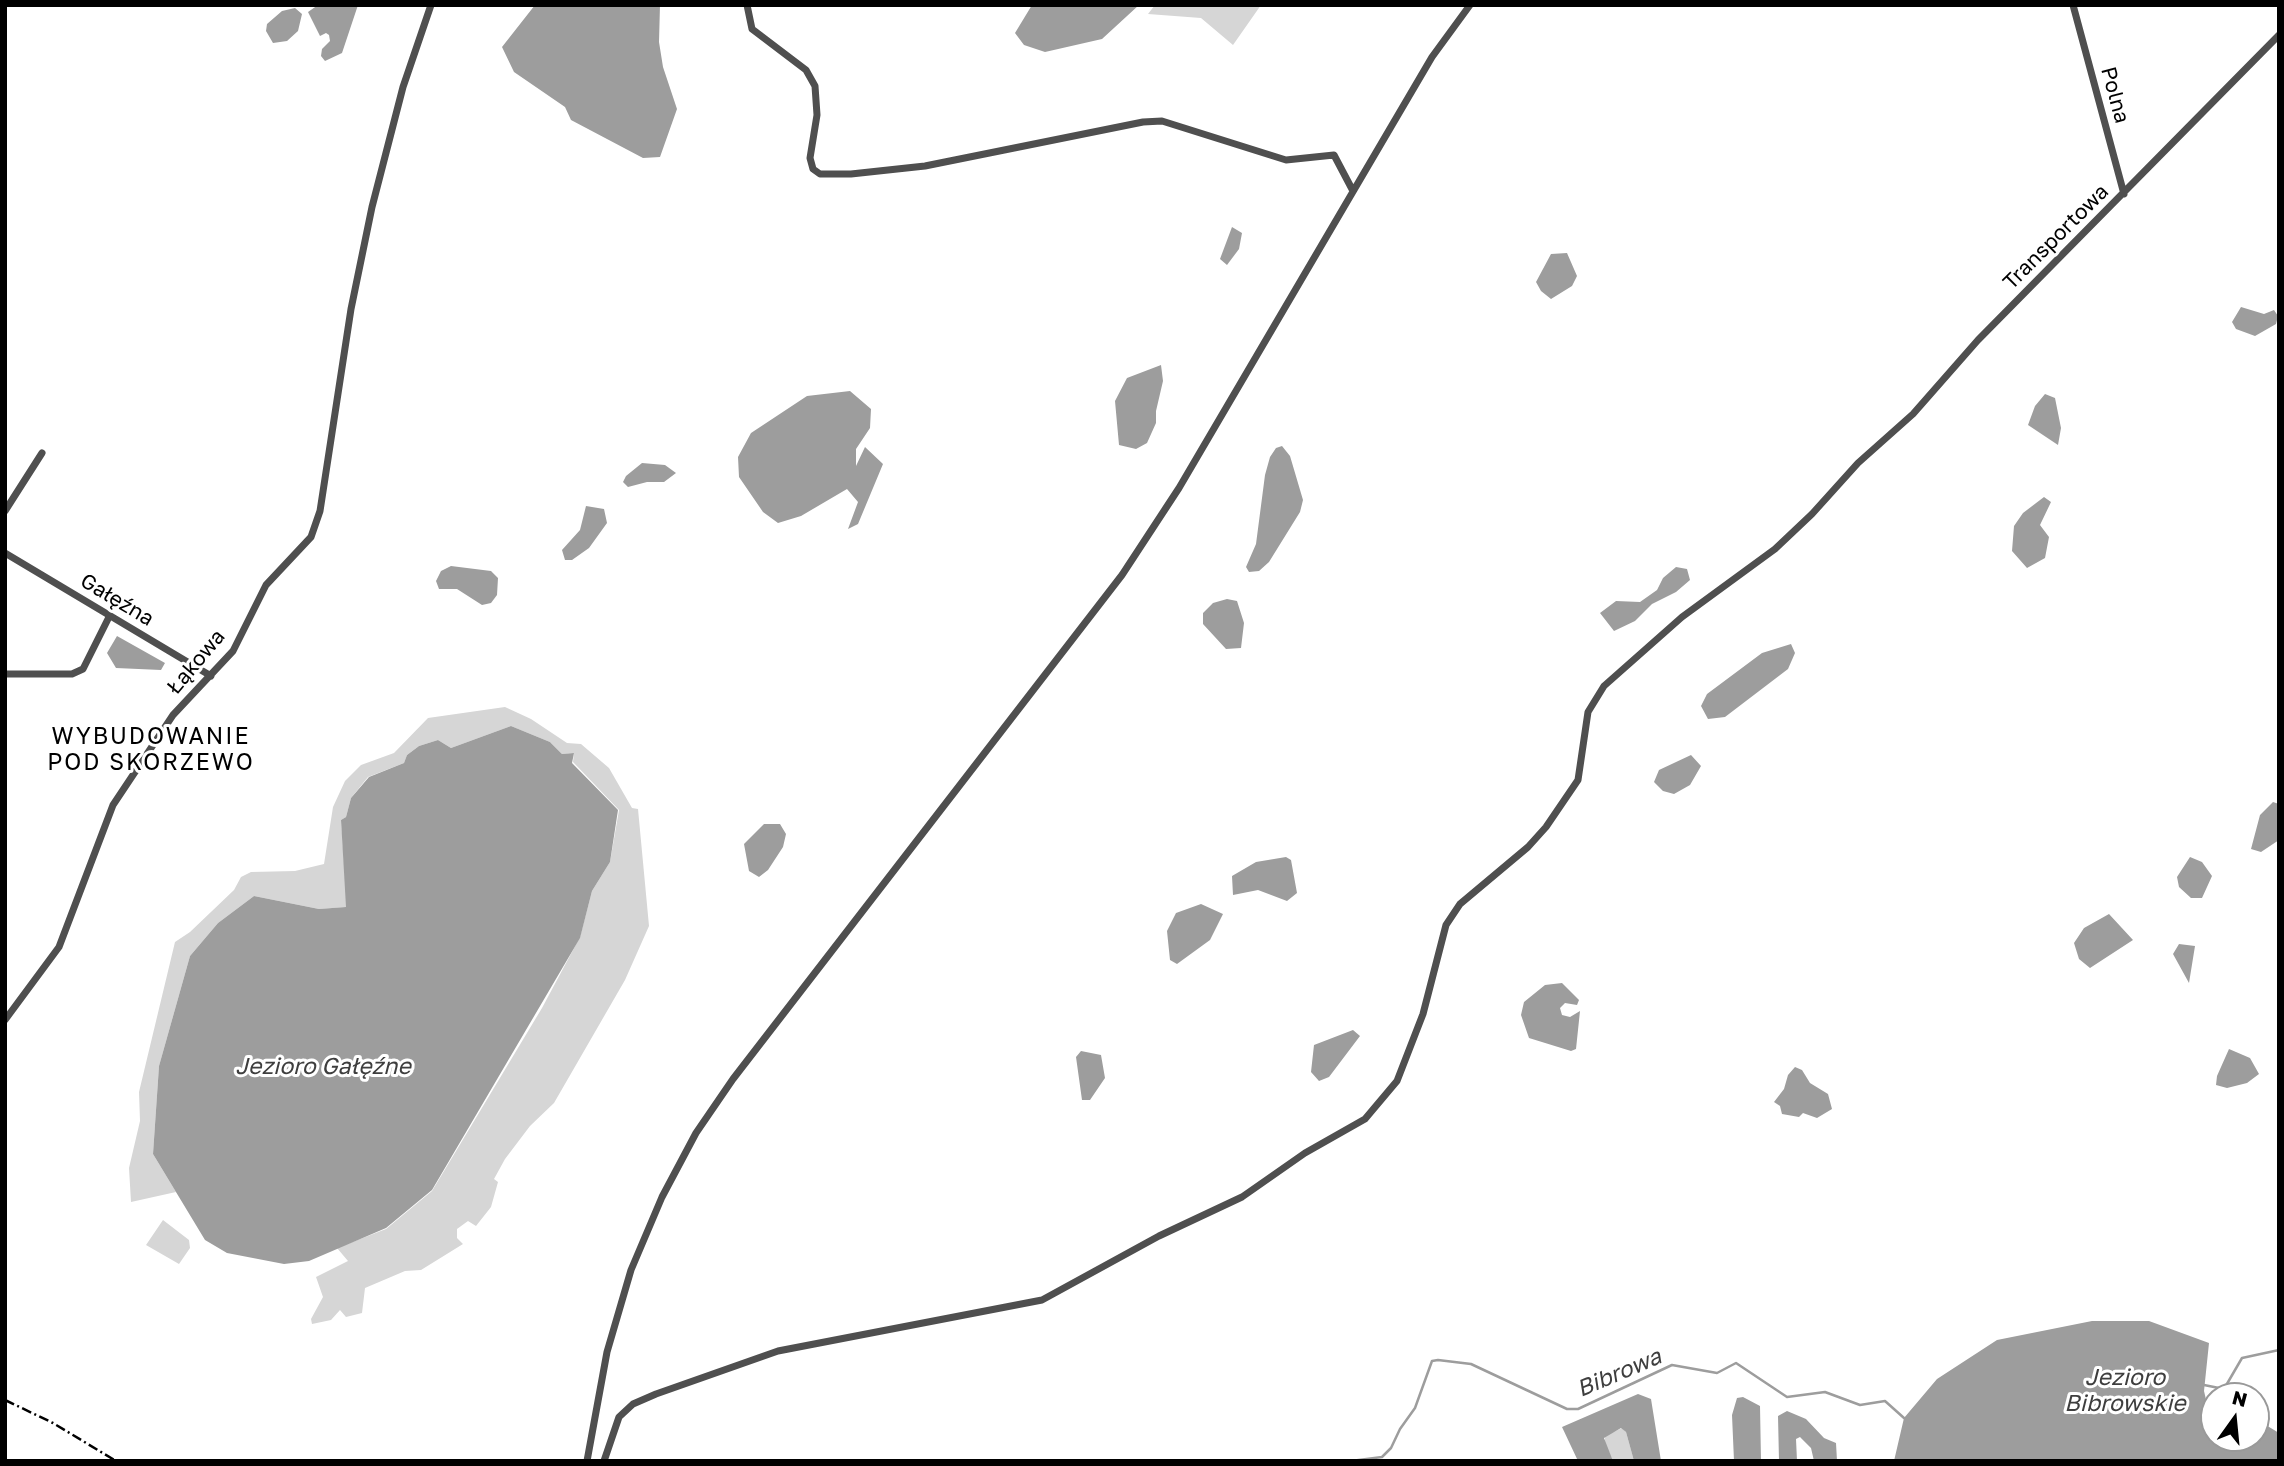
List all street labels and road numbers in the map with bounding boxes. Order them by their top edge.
street label: Polna [2095,64,2135,126]
street label: Transportowa [1998,179,2114,295]
street label: Gałęźna [76,568,158,632]
street label: Łąkowa [162,625,230,699]

